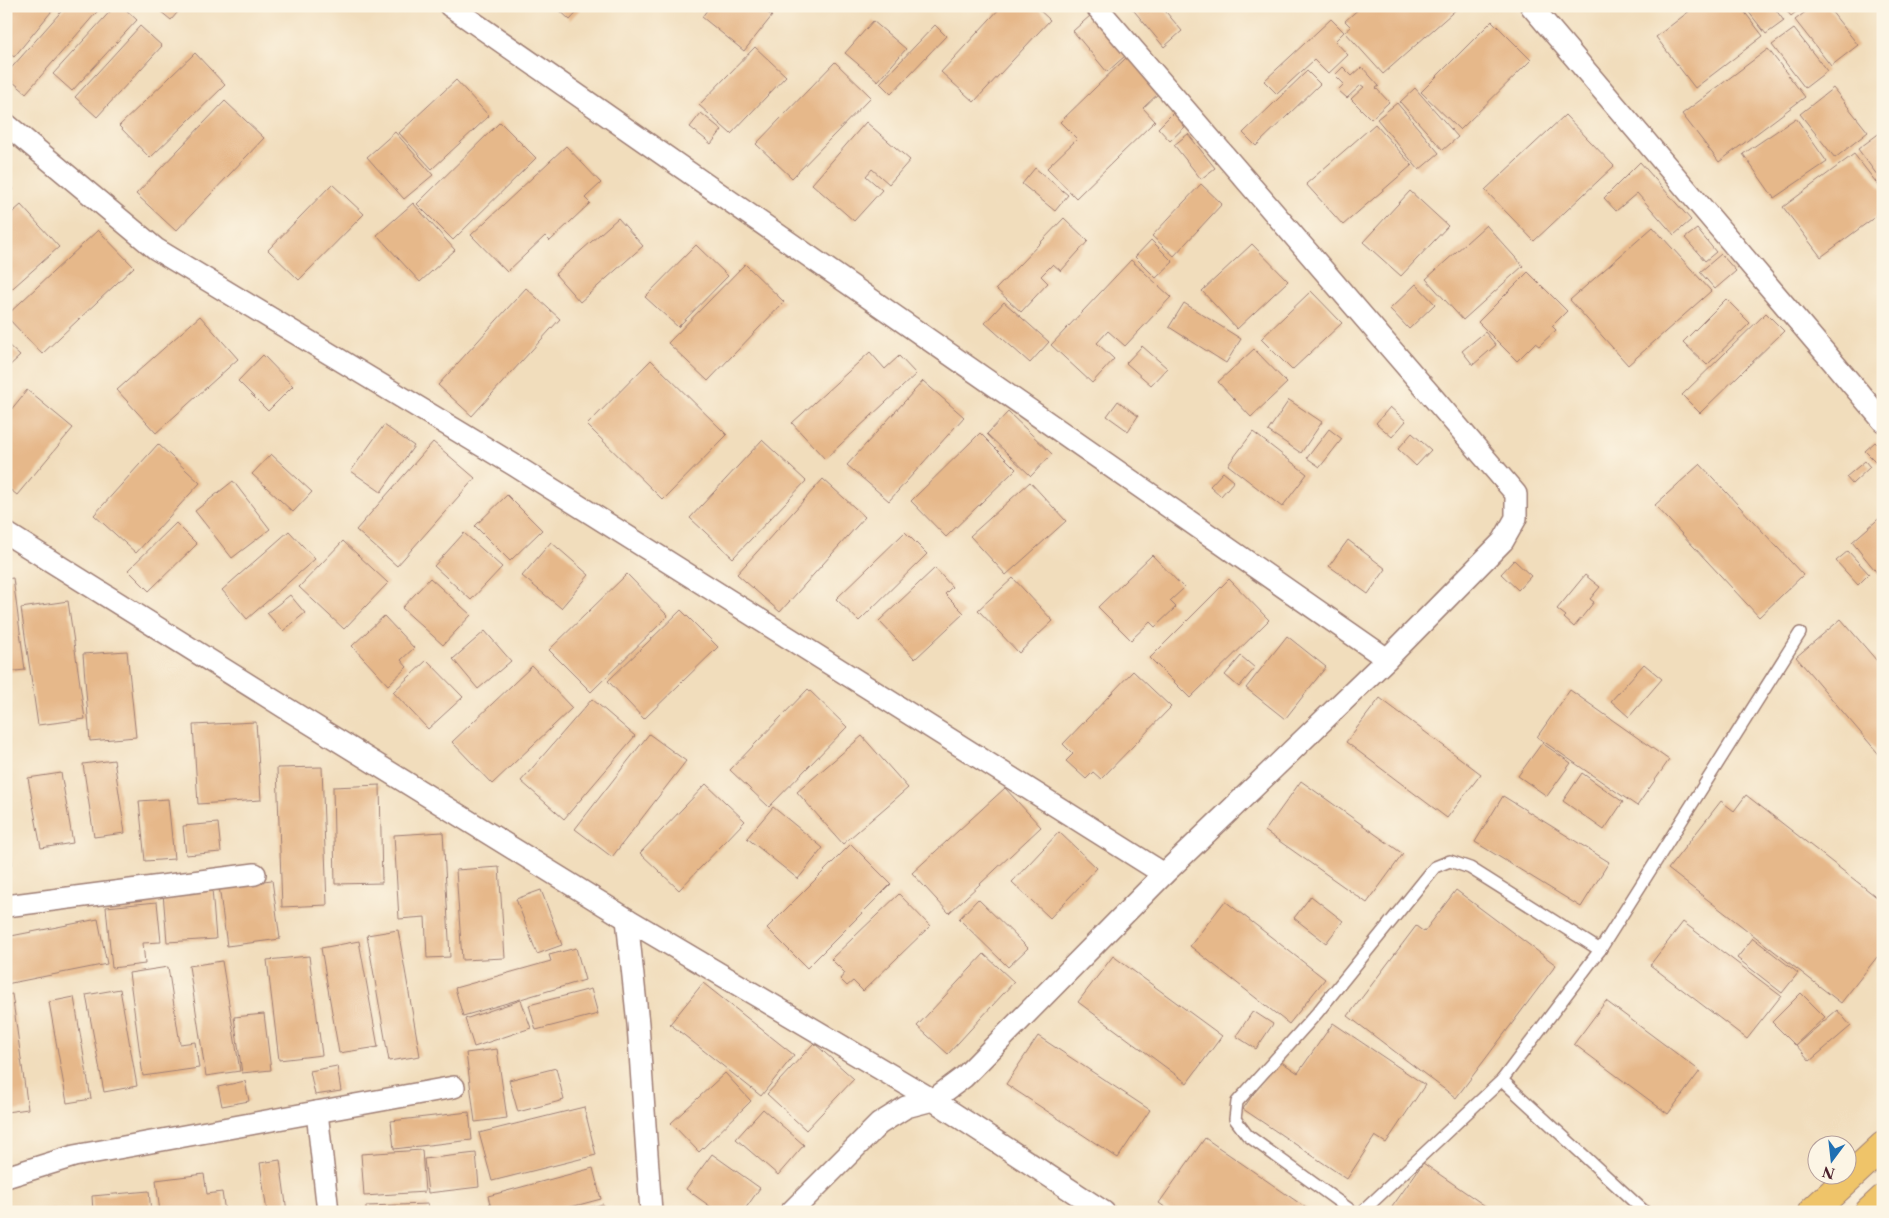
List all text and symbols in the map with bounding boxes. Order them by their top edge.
north arrow [1806,1136,1856,1186]
text: N [1820,1162,1837,1183]

